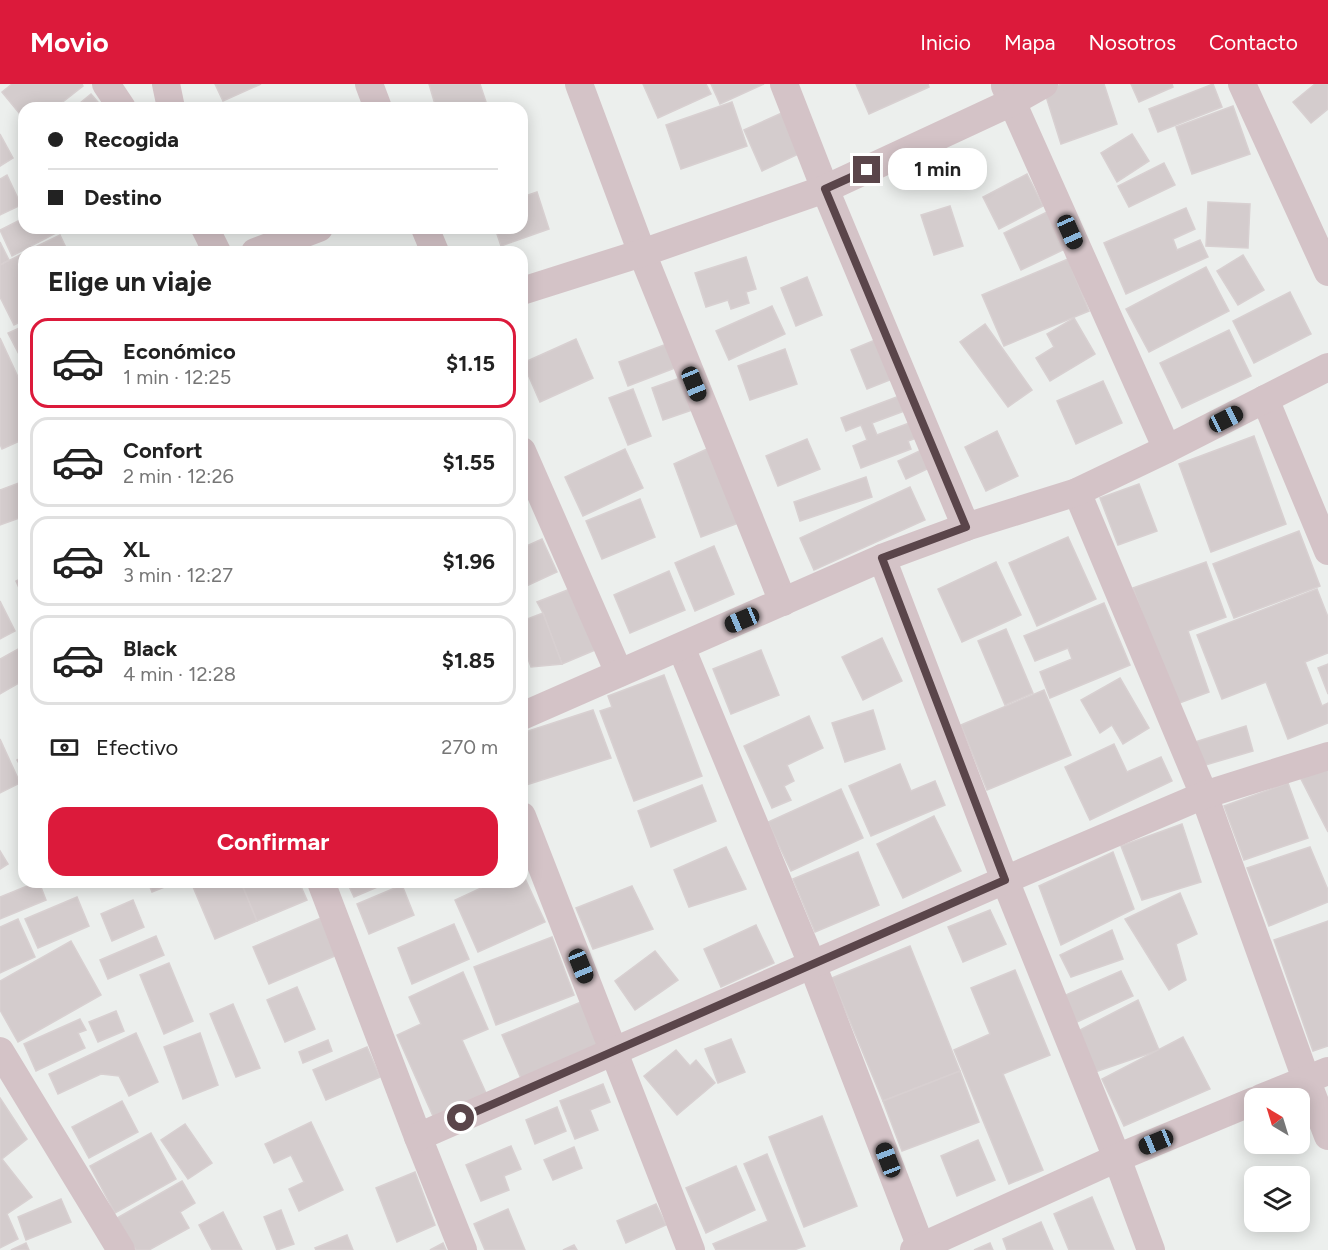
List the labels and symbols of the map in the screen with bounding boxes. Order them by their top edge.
callout: 1 min [888,149,987,191]
route end [853,156,880,183]
car [1054,212,1086,252]
car [679,364,709,404]
car [1206,403,1246,435]
car [722,605,762,635]
car [566,946,596,986]
north arrow [1244,1088,1310,1154]
route start [447,1104,474,1131]
car [1136,1127,1176,1157]
car [873,1140,903,1180]

